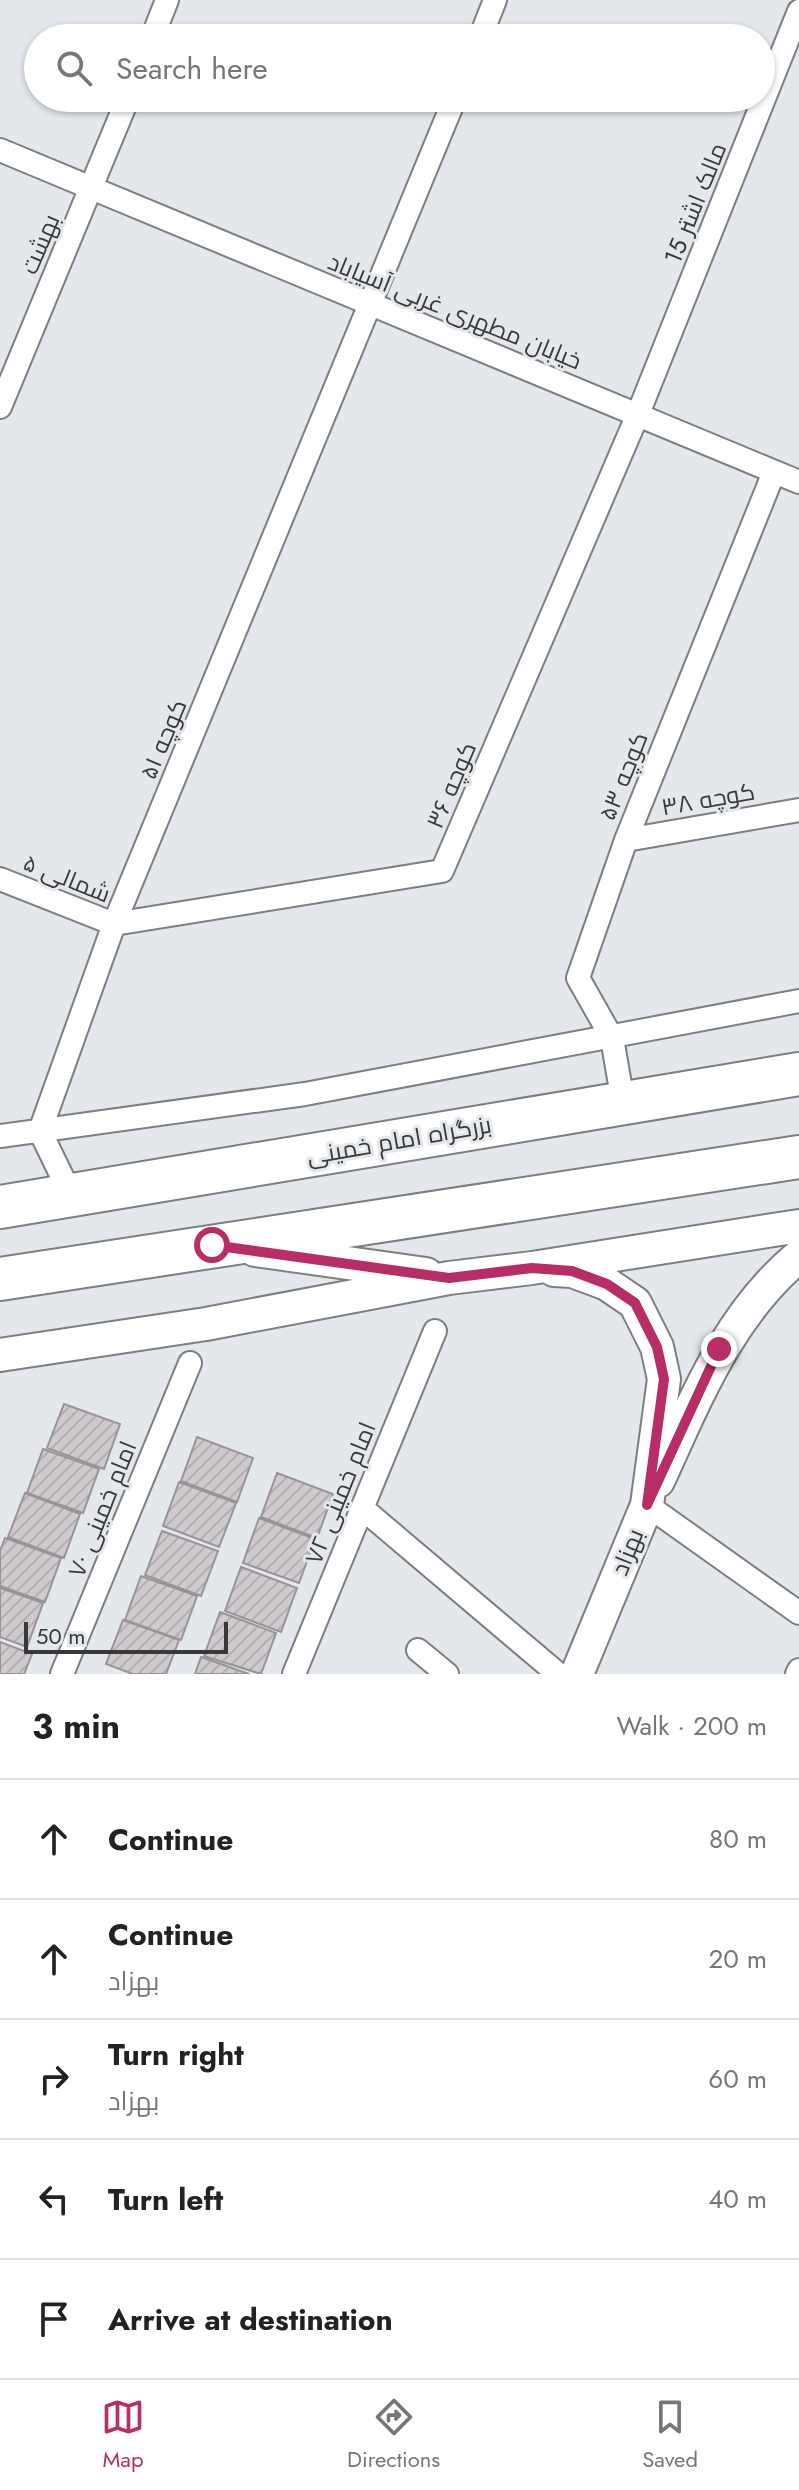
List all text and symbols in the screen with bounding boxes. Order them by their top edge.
search box [24,24,775,112]
icon: search [52,46,96,90]
text: Search here [116,47,268,90]
street label: مالک اشتر 15 [655,137,735,269]
street label: بهشت [12,208,68,280]
street label: خیابان مطهری غربی آسیاباد [323,244,587,378]
street label: کوچه ۵۱ [131,694,195,784]
street label: کوچه ۵۳ [589,727,657,825]
street label: کوچه ۳۶ [417,736,485,834]
street label: کوچه ۳۸ [658,774,758,824]
street label: ۵ شمالی [18,845,116,911]
street label: بزرگراه امام خمینی [304,1107,494,1173]
route start [194,1227,230,1263]
route end [701,1331,737,1367]
street label: امام خمینی ۷۲ [296,1417,384,1569]
street label: امام خمینی ۷۰ [59,1436,145,1582]
street label: بهزاد [602,1523,652,1581]
scale bar [24,1618,228,1654]
text: 50 m [36,1620,85,1652]
text: 3 min [32,1702,120,1751]
text: Walk · 200 m [616,1707,767,1745]
icon: ahead [32,1817,76,1861]
text: Continue [108,1818,234,1861]
text: 80 m [709,1820,767,1858]
text: Continue [108,1913,234,1956]
icon: ahead [32,1937,76,1981]
text: 20 m [709,1940,767,1978]
text: بهزاد [108,1962,159,2000]
text: Turn right [108,2033,244,2076]
icon: right [32,2057,76,2101]
text: 60 m [708,2060,767,2098]
text: بهزاد [108,2082,159,2120]
icon: left [32,2177,76,2221]
text: Turn left [108,2178,223,2221]
text: 40 m [708,2180,767,2218]
icon: arrive [32,2297,76,2341]
text: Arrive at destination [108,2298,393,2341]
tab: Map [101,2395,145,2475]
tab: Directions [347,2395,440,2475]
tab: Saved [642,2395,698,2475]

